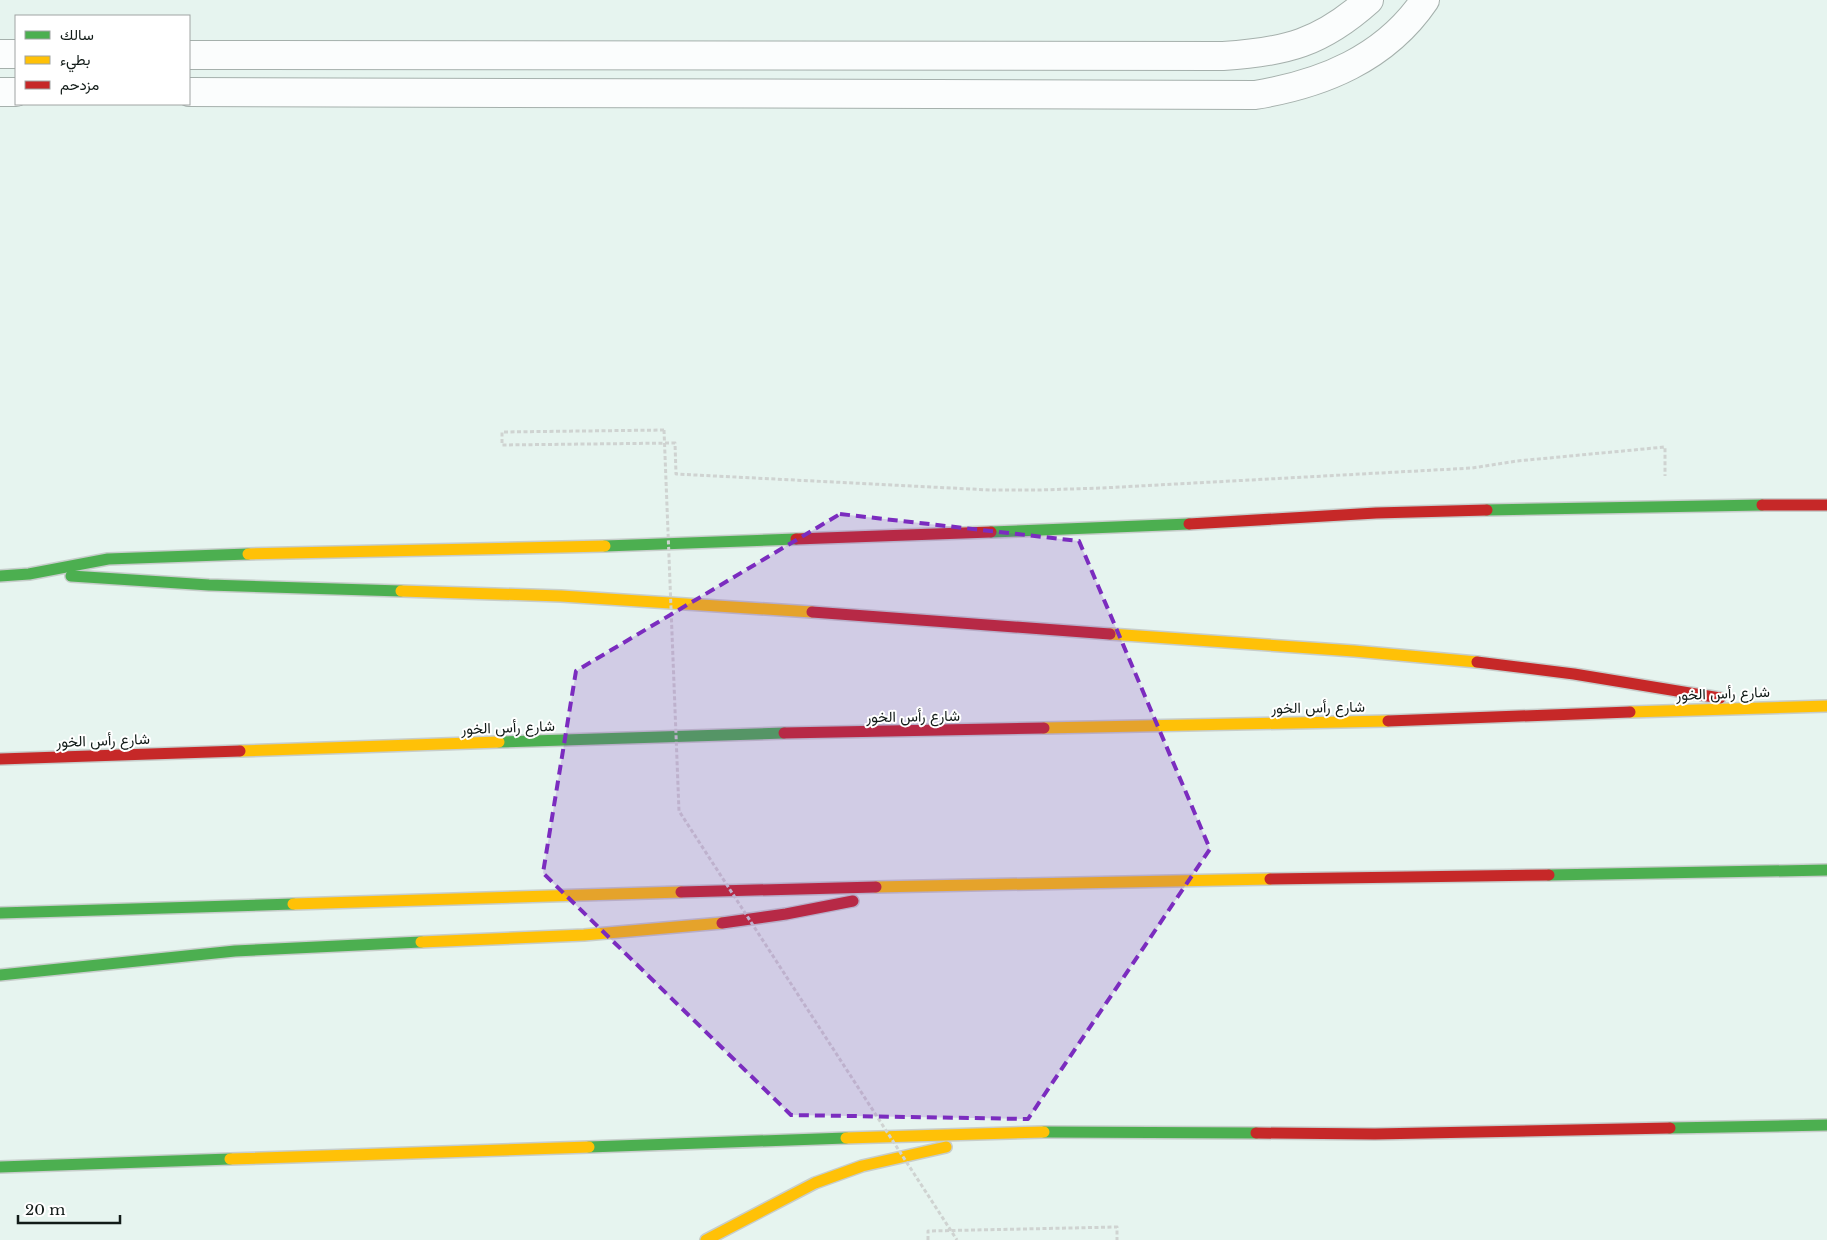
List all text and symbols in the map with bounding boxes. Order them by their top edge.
legend [15,15,190,105]
text: سالك [60,25,94,44]
text: بطيء [60,50,90,73]
text: مزدحم [60,75,99,95]
street label: شارع رأس الخور [1675,682,1770,706]
street label: شارع رأس الخور [1270,697,1365,719]
street label: شارع رأس الخور [865,706,960,728]
street label: شارع رأس الخور [460,716,555,740]
street label: شارع رأس الخور [55,729,150,753]
scale bar [18,1192,120,1224]
text: 20 m [25,1200,65,1219]

